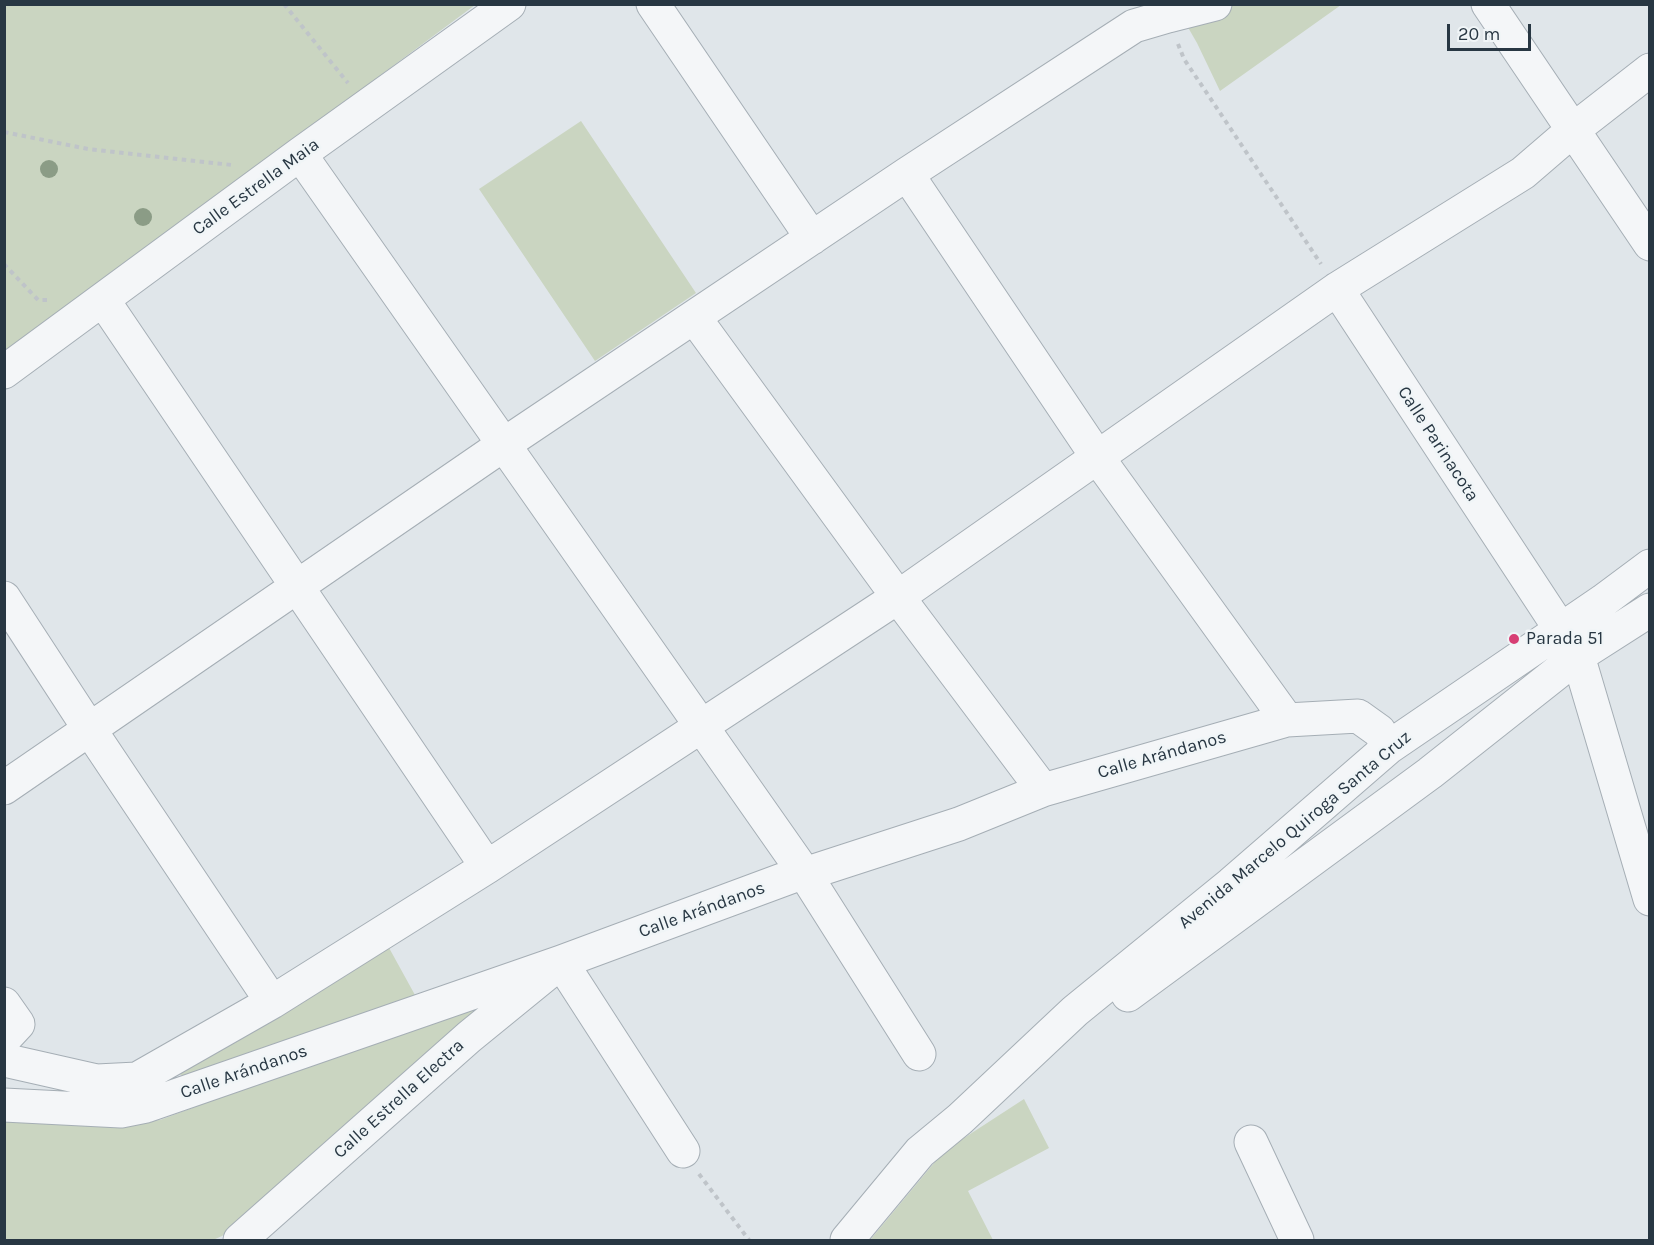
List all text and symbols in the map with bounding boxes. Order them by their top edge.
scale bar [1450,12,1534,50]
text: 20 m [1458,23,1500,45]
street label: Calle Estrella Maia [188,134,324,240]
street label: Calle Parinacota [1393,382,1483,506]
place label: Parada 51 [1526,628,1603,650]
marker: Parada 51 [1507,632,1521,646]
street label: Calle Arándanos [1095,726,1229,784]
street label: Avenida Marcelo Quiroga Santa Cruz [1174,726,1416,934]
street label: Calle Arándanos [636,877,768,943]
street label: Calle Estrella Electra [329,1035,469,1163]
street label: Calle Arándanos [178,1040,310,1104]

